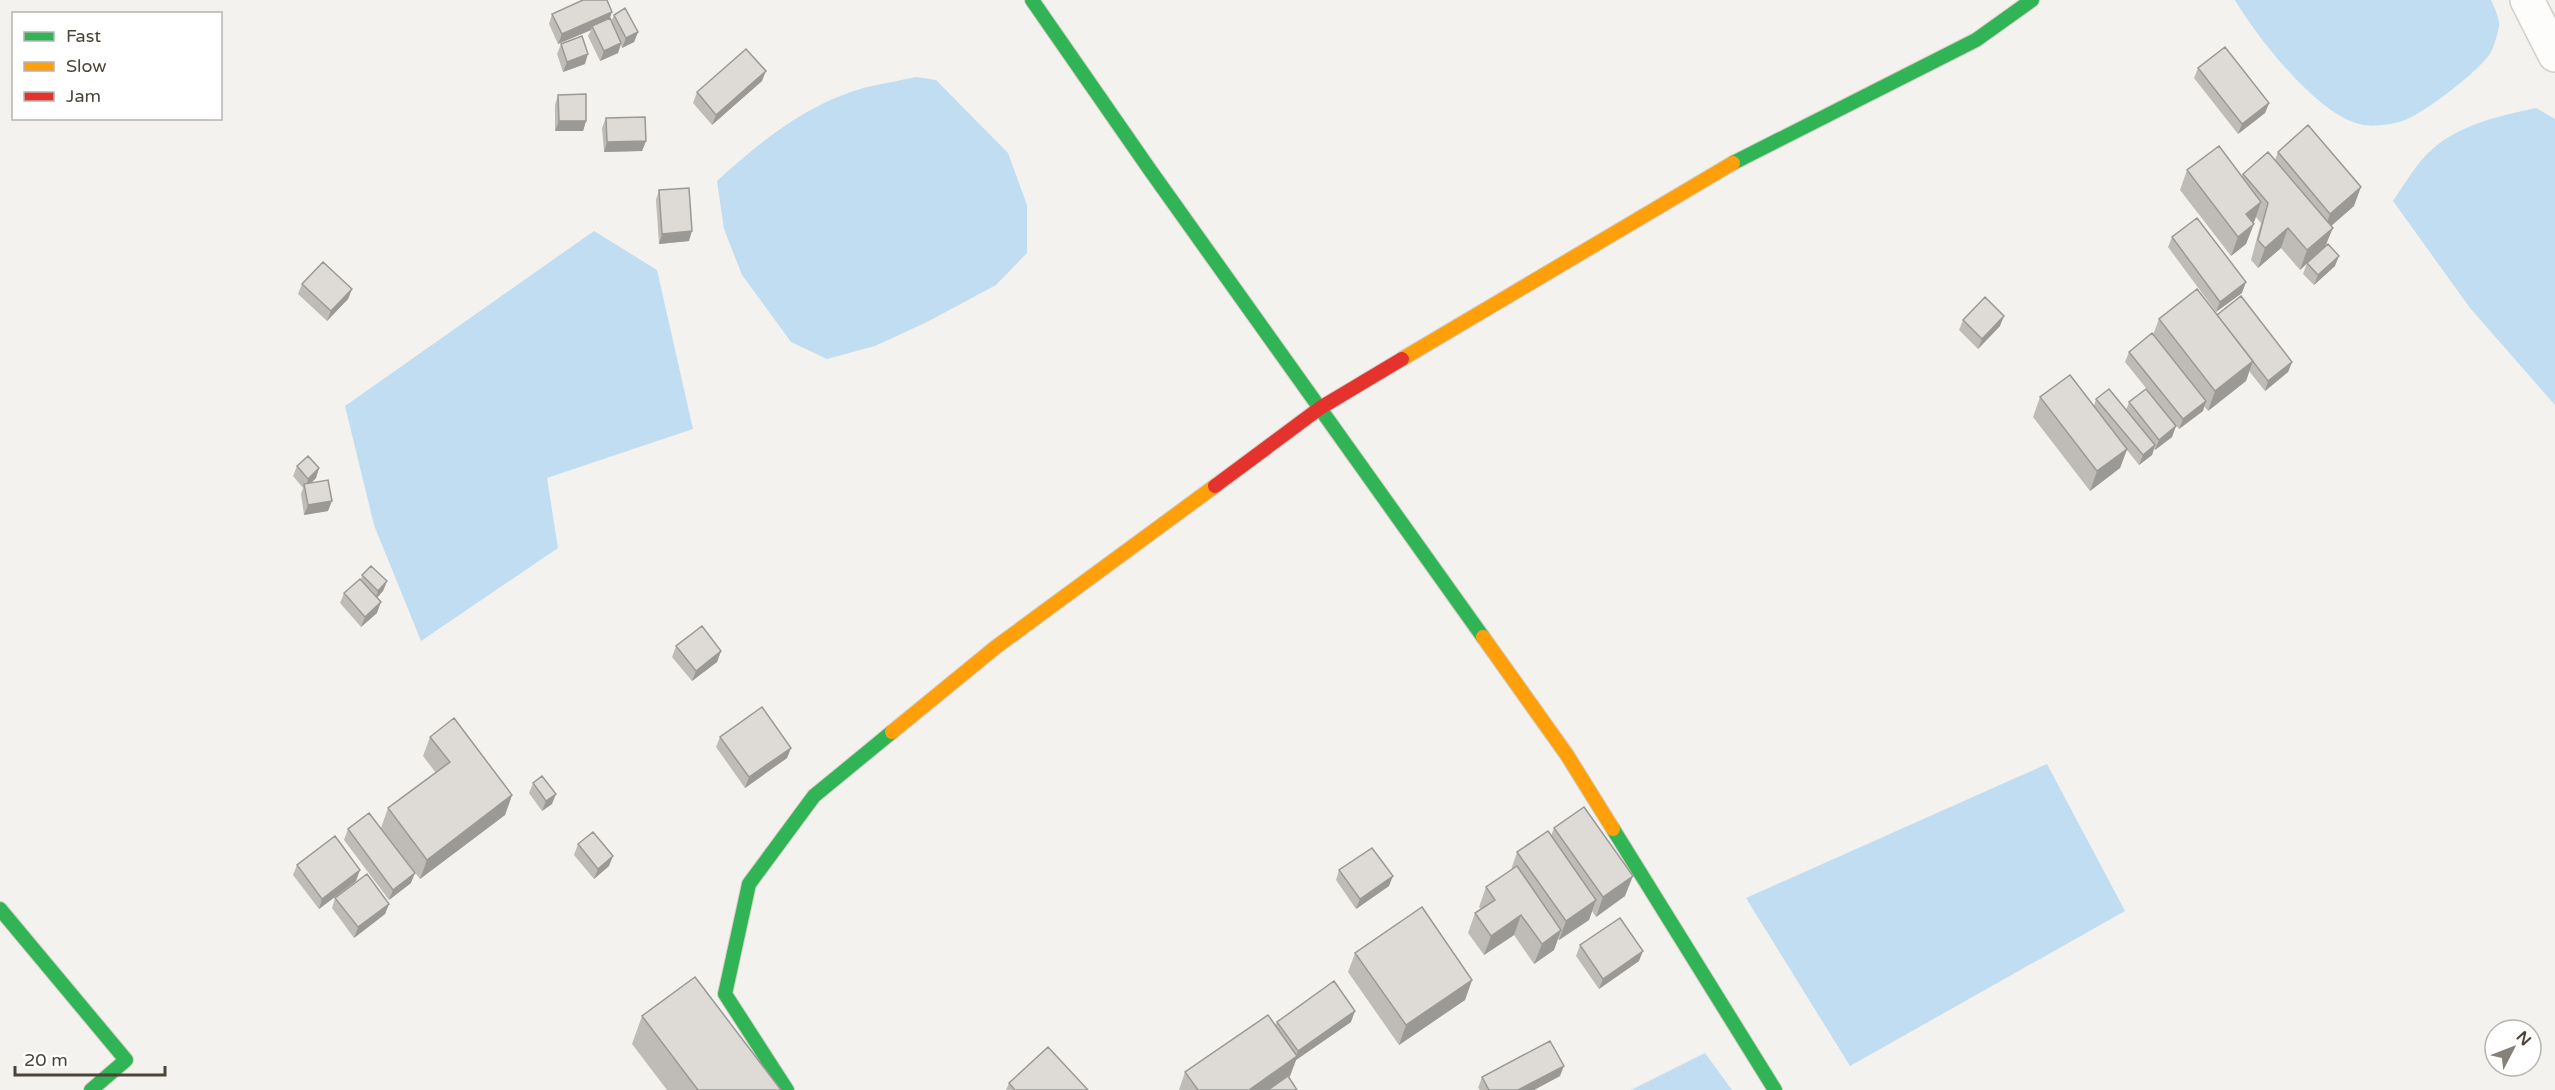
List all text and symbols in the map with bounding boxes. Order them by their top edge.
legend [12,12,222,120]
text: Fast [66,25,101,47]
text: Slow [66,55,107,77]
text: Jam [66,85,101,107]
north arrow [2483,1018,2543,1078]
text: N [2512,1027,2535,1050]
scale bar [15,1039,165,1077]
text: 20 m [24,1049,68,1071]

